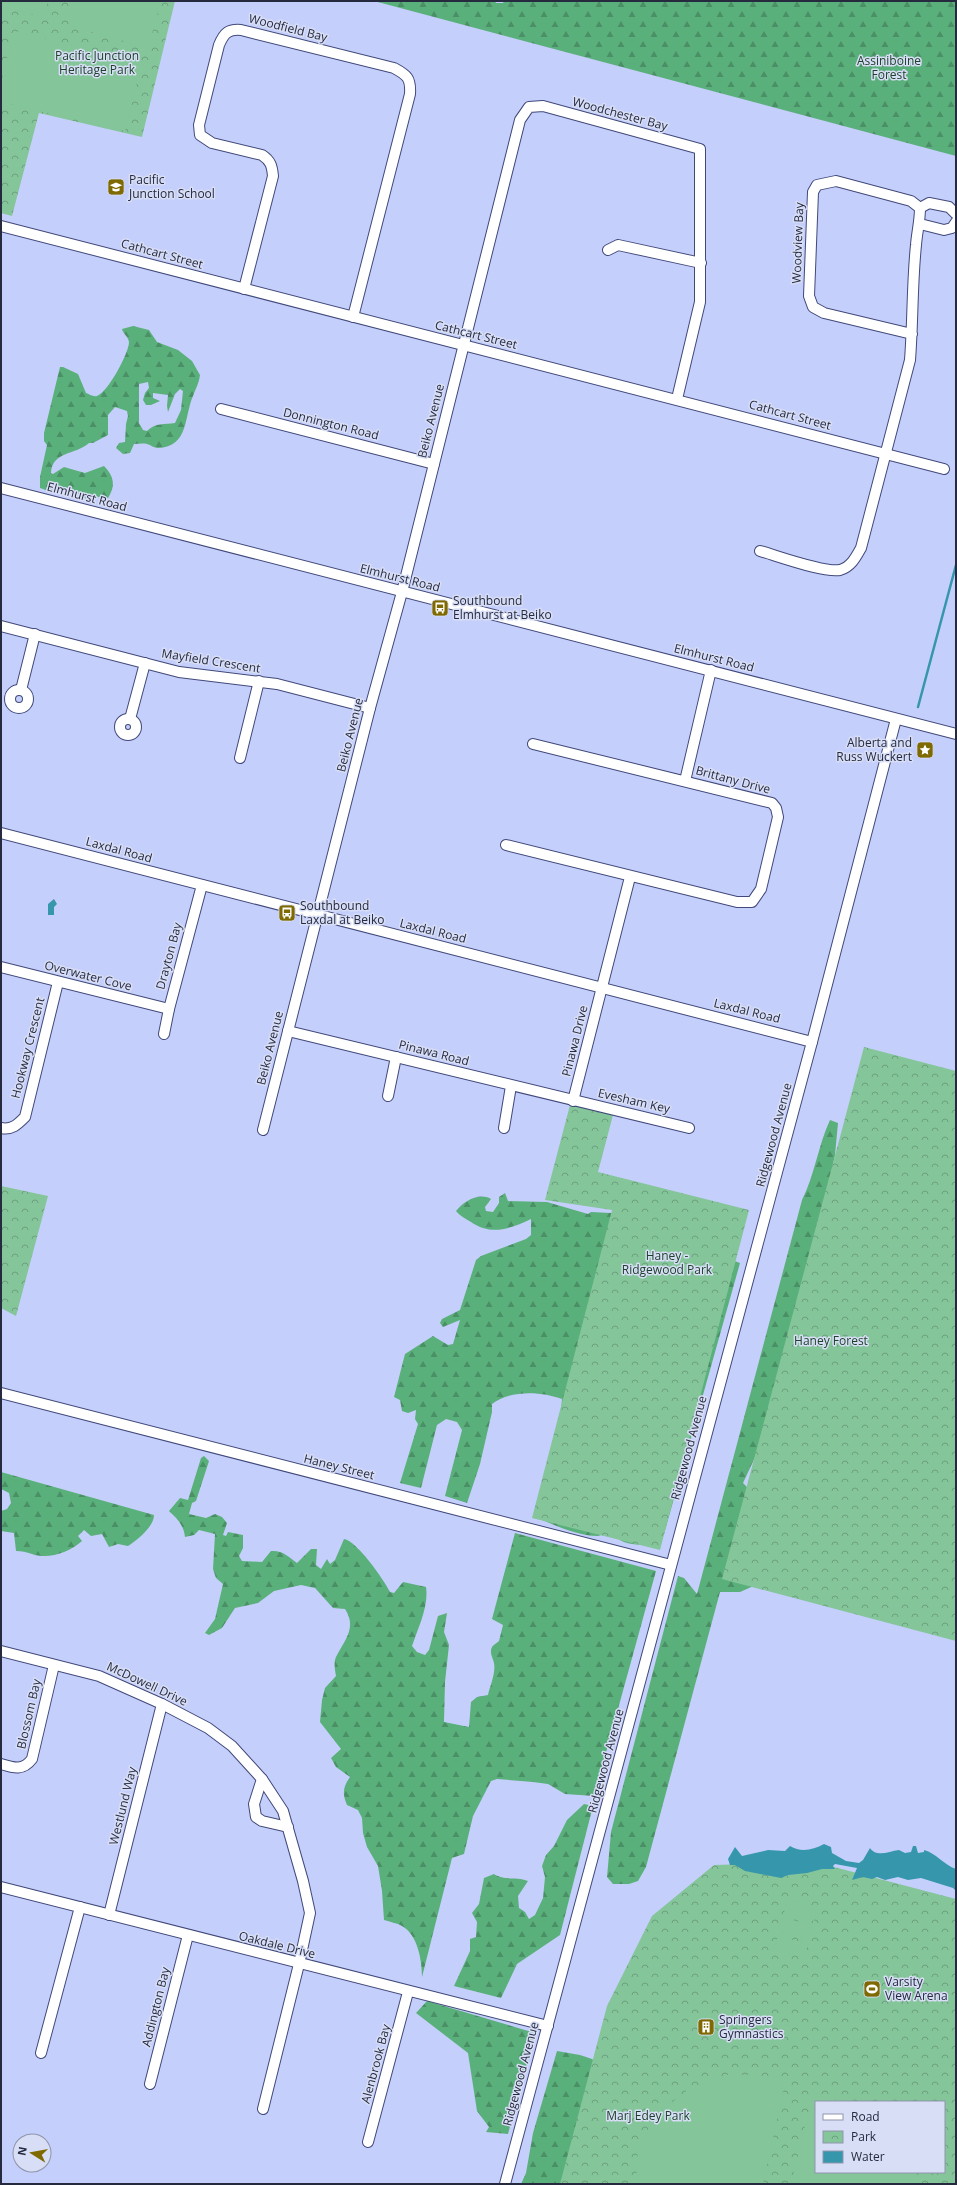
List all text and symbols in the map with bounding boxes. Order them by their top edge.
street label: Woodfield Bay [247,10,330,46]
park label: Pacific Junction Heritage Park [55,47,139,78]
park label: Assiniboine Forest [857,52,921,83]
street label: Woodchester Bay [571,93,671,135]
place label: Pacific Junction School [128,171,215,202]
school or university icon: Pacific Junction School [106,177,126,197]
street label: Woodview Bay [788,201,807,284]
street label: Cathcart Street [119,234,205,273]
street label: Cathcart Street [433,316,519,353]
street label: Beiko Avenue [413,382,448,460]
street label: Cathcart Street [747,395,833,434]
street label: Donnington Road [281,403,381,444]
street label: Elmhurst Road [45,478,129,515]
street label: Elmhurst Road [358,559,442,596]
place label: Southbound Elmhurst at Beiko [453,592,552,623]
bus stop icon: Southbound Elmhurst at Beiko [430,598,450,618]
street label: Elmhurst Road [672,639,756,676]
street label: Mayfield Crescent [160,644,262,677]
street label: Beiko Avenue [332,696,367,774]
place label: Alberta and Russ Wuckert [836,734,912,765]
place icon: Alberta and Russ Wuckert [915,740,935,760]
street label: Brittany Drive [694,761,773,798]
street label: Laxdal Road [84,833,154,867]
place label: Southbound Laxdal at Beiko [300,897,384,928]
bus stop icon: Southbound Laxdal at Beiko [277,903,297,923]
street label: Laxdal Road [398,914,468,947]
street label: Drayton Bay [151,920,186,991]
street label: Overwater Cove [43,956,134,995]
street label: Laxdal Road [712,994,782,1027]
street label: Hookway Crescent [7,995,48,1100]
street label: Pinawa Drive [557,1003,592,1078]
street label: Beiko Avenue [252,1009,287,1087]
street label: Pinawa Road [397,1036,471,1069]
street label: Ridgewood Avenue [751,1081,796,1189]
street label: Evesham Key [596,1084,673,1117]
park label: Haney - Ridgewood Park [622,1247,713,1278]
park label: Haney Forest [794,1332,868,1349]
street label: Ridgewood Avenue [666,1394,711,1502]
street label: Haney Street [302,1450,376,1484]
street label: McDowell Drive [104,1657,190,1710]
street label: Blossom Bay [12,1676,45,1751]
street label: Ridgewood Avenue [583,1707,628,1815]
street label: Westlund Way [105,1764,141,1847]
street label: Oakdale Drive [237,1927,318,1962]
street label: Addington Bay [137,1964,174,2049]
place label: Varsity View Arena [885,1973,948,2004]
sports icon: Varsity View Arena [862,1979,882,1999]
place label: Springers Gymnastics [719,2011,784,2042]
building icon: Springers Gymnastics [696,2017,716,2037]
street label: Ridgewood Avenue [498,2020,543,2128]
street label: Alenbrook Bay [357,2021,394,2105]
legend [815,2101,945,2173]
park label: Marj Edey Park [606,2107,690,2124]
text: Road [851,2108,880,2125]
text: Park [851,2128,877,2145]
north arrow [12,2133,52,2173]
text: N [13,2145,30,2157]
text: Water [851,2148,885,2165]

